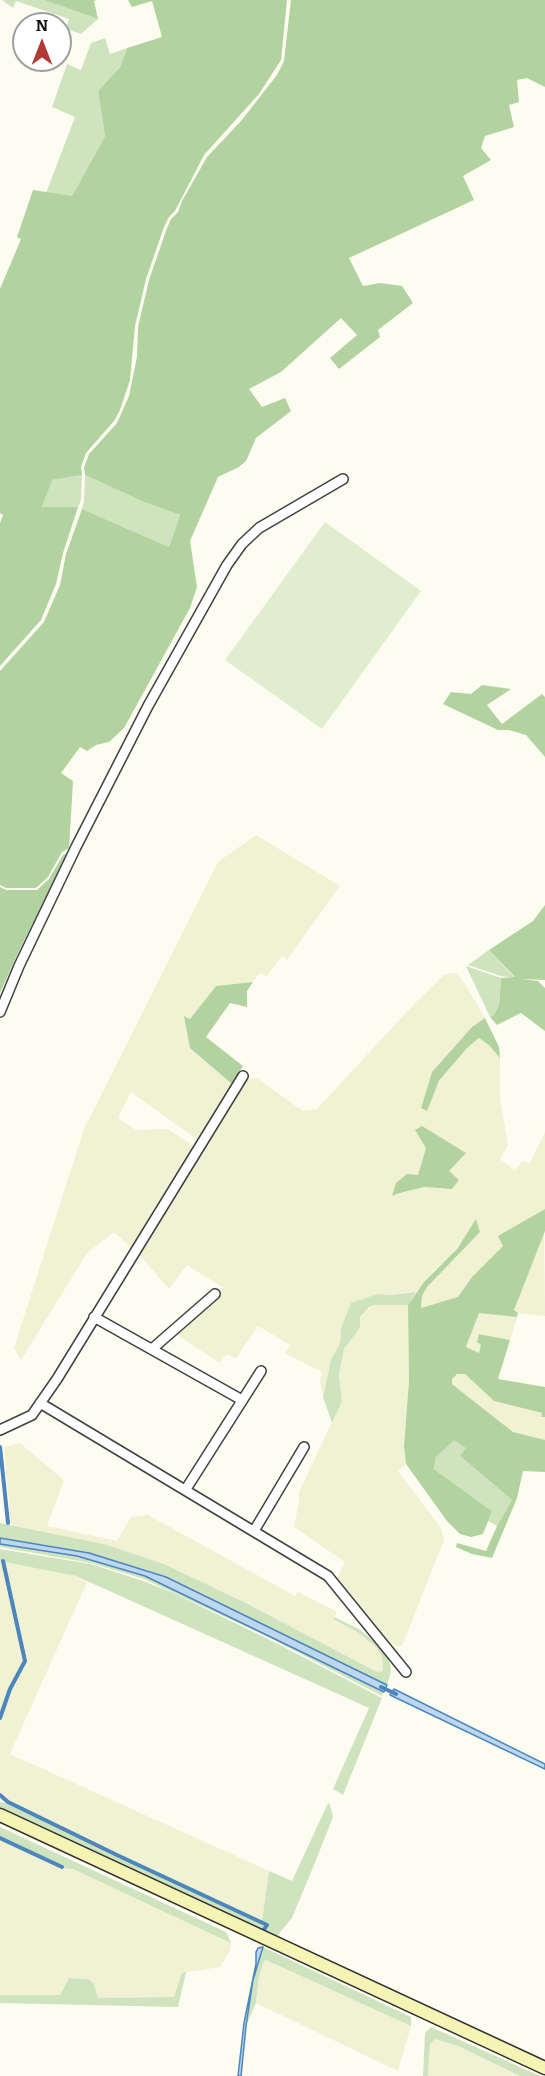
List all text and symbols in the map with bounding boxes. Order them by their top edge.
north arrow [12,12,72,72]
text: N [36,16,48,35]

